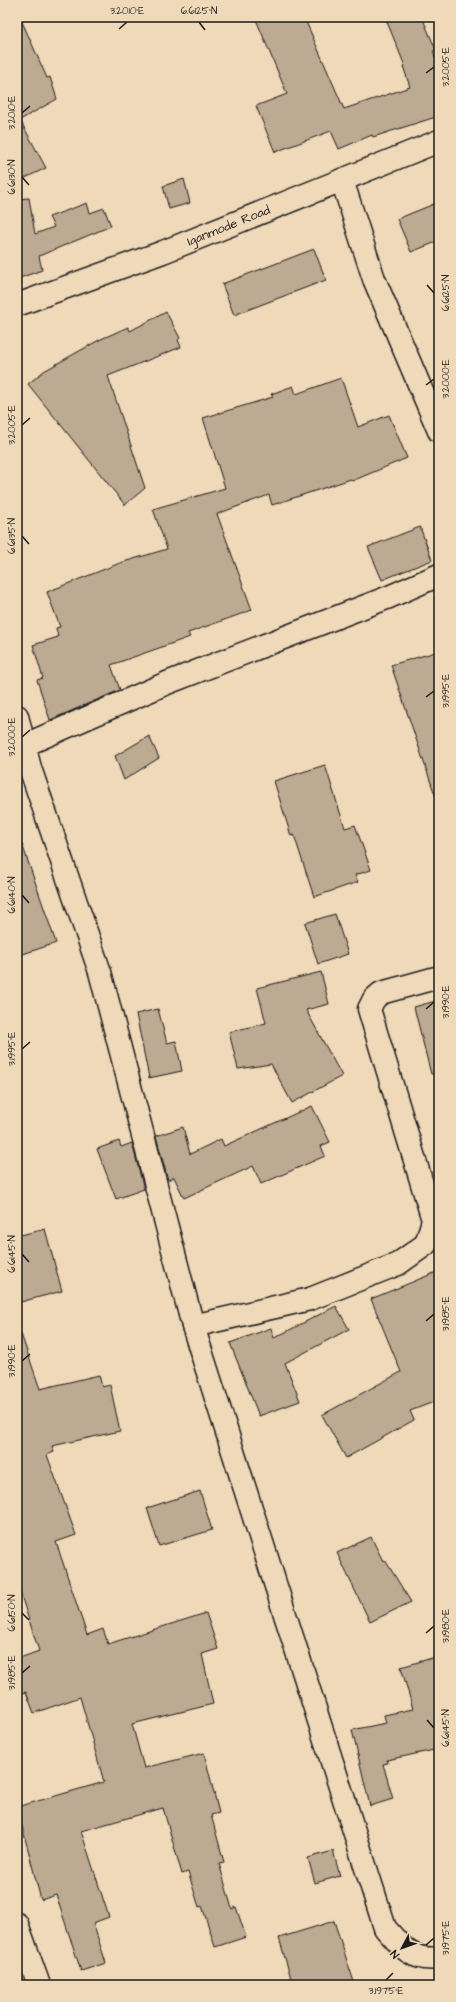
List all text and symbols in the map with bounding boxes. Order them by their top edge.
text: 3.2010°E [110,4,144,18]
text: 6.6125°N [181,4,217,18]
text: 3.2005°E [439,47,453,87]
text: 3.2010°E [5,96,19,130]
text: 6.6130°N [5,159,19,195]
street label: Iganmode Road [184,201,273,251]
text: 6.6125°N [439,275,453,311]
text: 3.2000°E [439,359,453,399]
text: 3.2005°E [5,405,19,445]
text: 6.6135°N [5,518,19,554]
text: 3.1995°E [439,674,453,708]
text: 3.2000°E [5,717,19,757]
text: 6.6140°N [5,877,19,913]
text: 3.1990°E [439,985,453,1019]
text: 3.1995°E [5,1032,19,1066]
text: 6.6145°N [5,1235,19,1273]
text: 3.1985°E [439,1296,453,1332]
text: 3.1990°E [5,1344,19,1378]
text: 6.6150°N [5,1594,19,1632]
text: 3.1980°E [439,1609,453,1643]
text: 3.1985°E [5,1655,19,1691]
text: 6.6145°N [439,1709,453,1747]
text: 3.1975°E [439,1921,453,1955]
north arrow [382,1928,422,1968]
text: N [387,1947,403,1962]
text: 3.1975°E [369,1984,403,1998]

